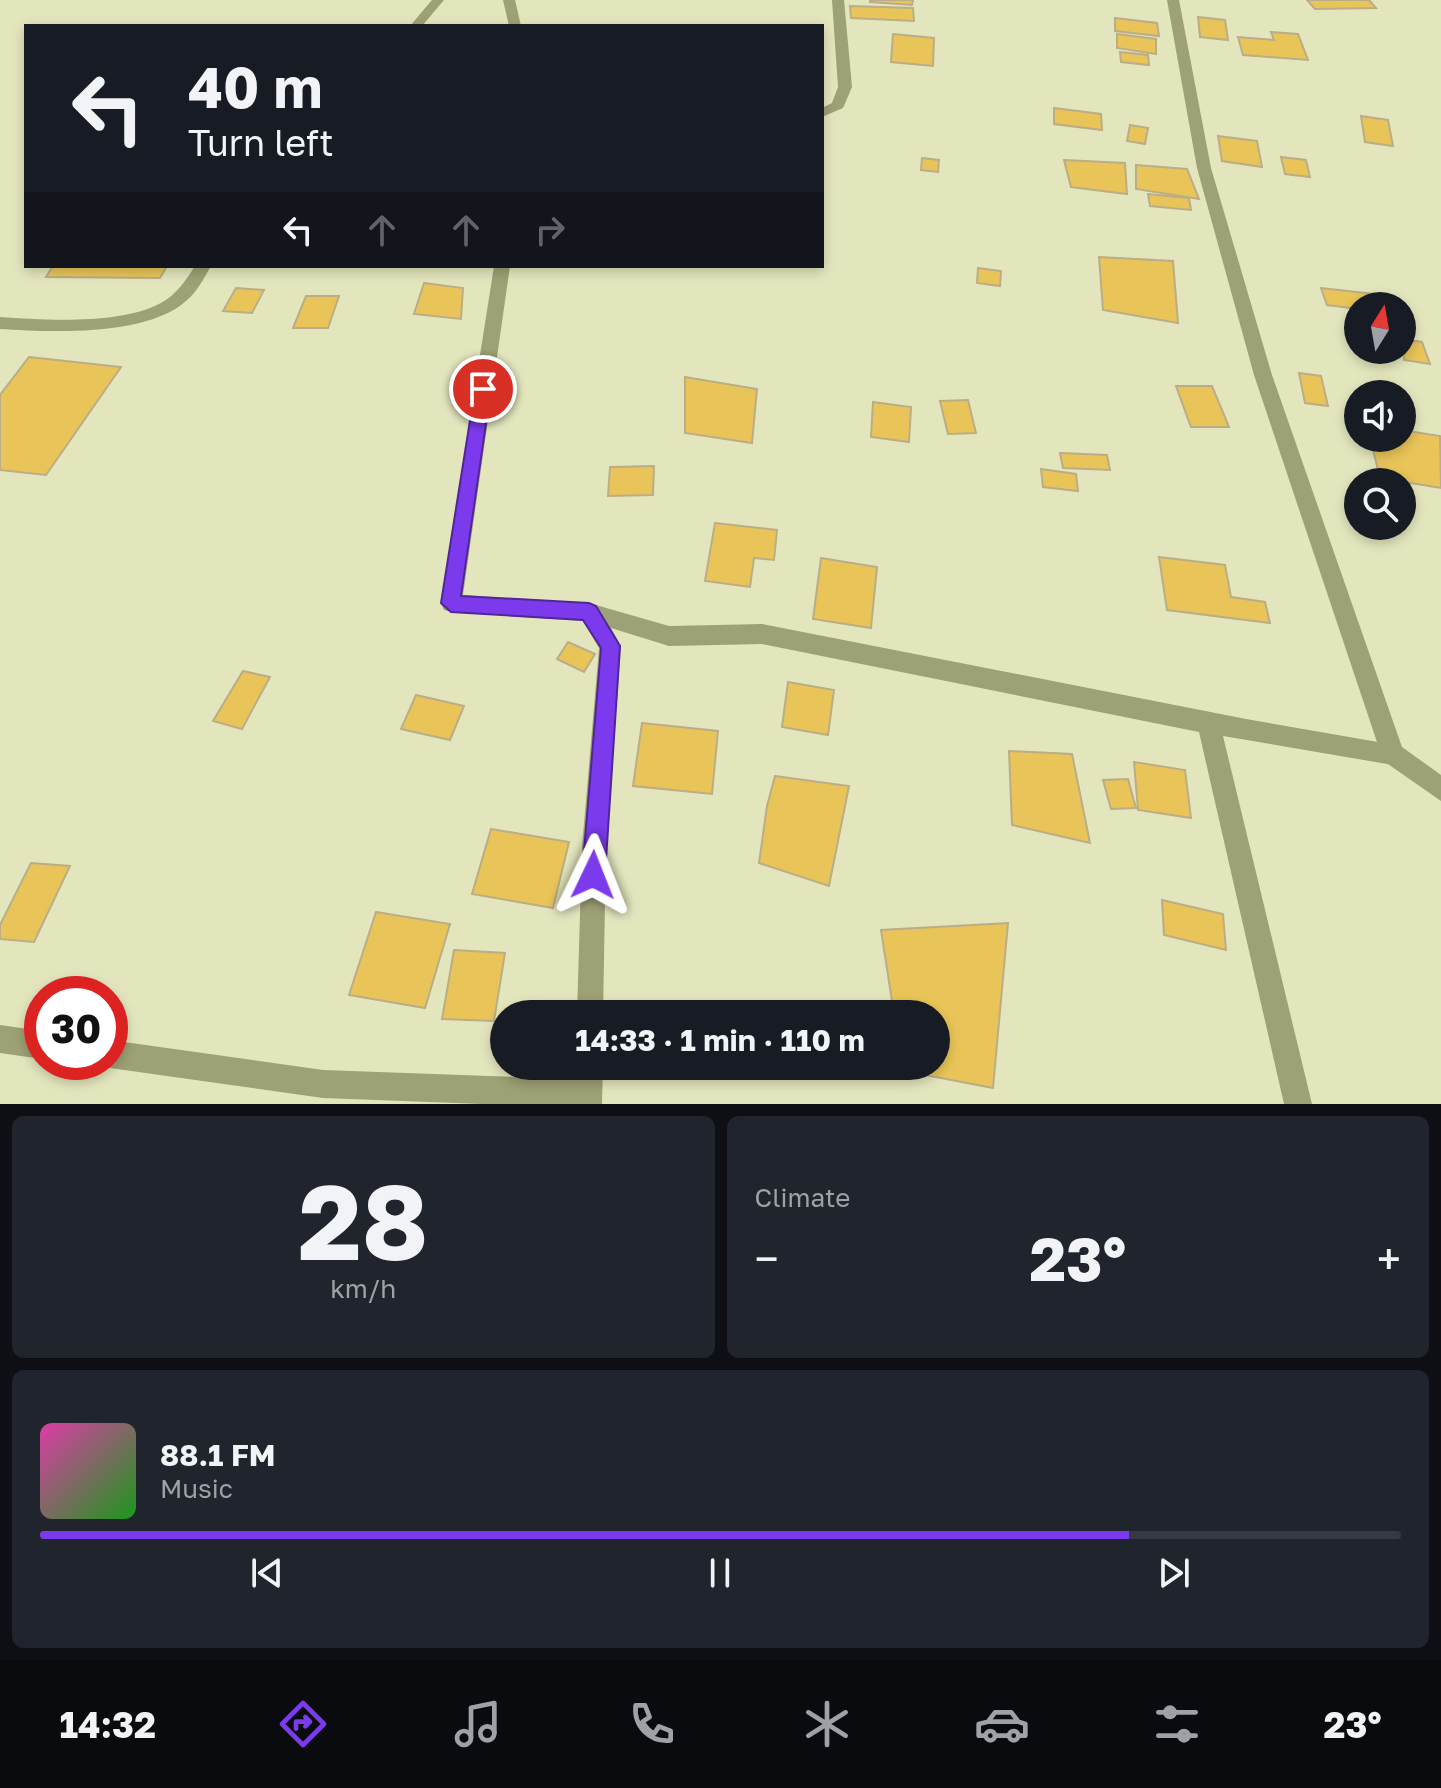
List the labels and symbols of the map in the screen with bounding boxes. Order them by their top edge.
north arrow [1344,292,1416,364]
pin [449,355,517,423]
position arrow [551,833,635,917]
speed limit sign: 30 [24,976,128,1080]

